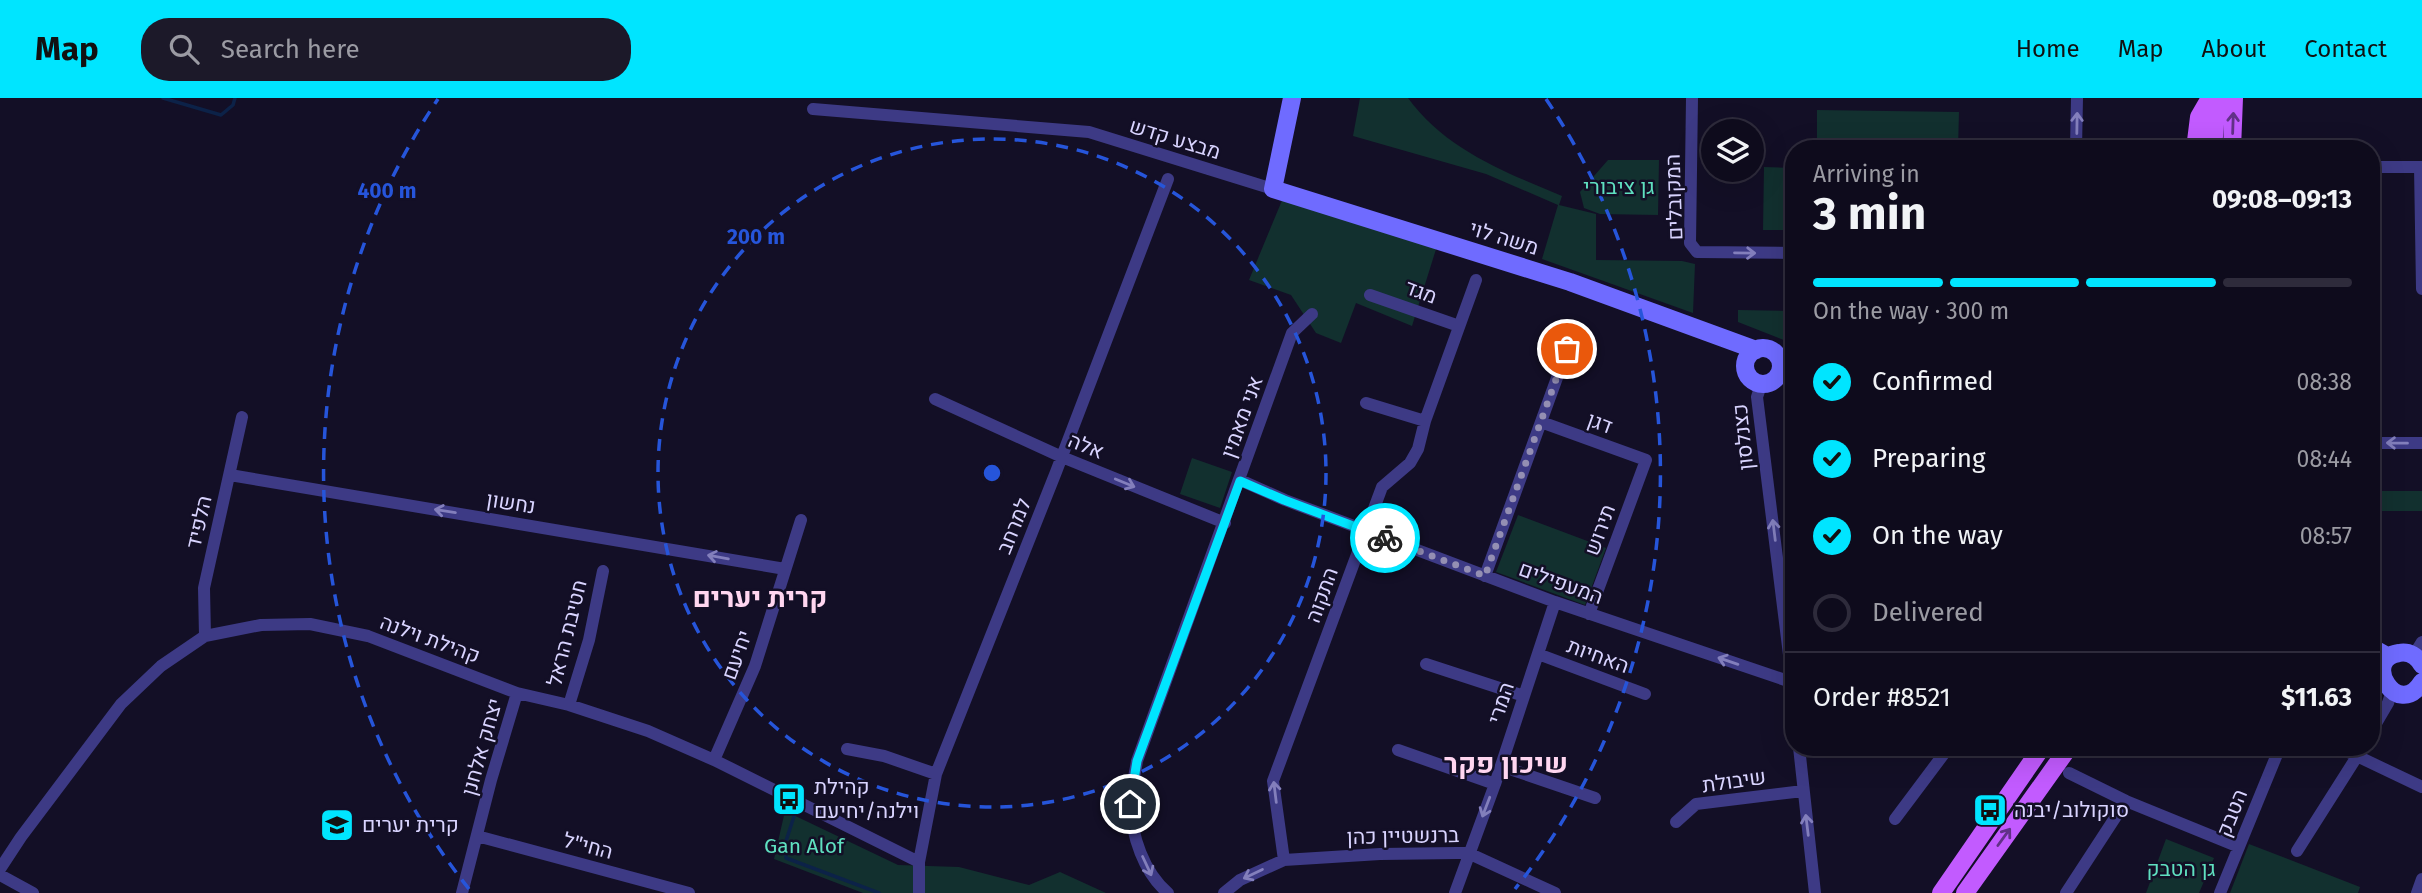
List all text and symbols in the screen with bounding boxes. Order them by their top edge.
search box [141,18,631,81]
text: Map [35,29,99,69]
icon: search [165,30,203,68]
text: Search here [221,34,360,65]
text: Home [2016,35,2080,63]
text: Map [2118,35,2164,63]
text: About [2202,35,2266,63]
text: Contact [2304,35,2387,63]
one-way arrow [2070,112,2083,135]
one-way arrow [2227,112,2240,135]
street label: מבצע קדש [1126,113,1224,165]
map controls [1701,119,1764,182]
button: layers [1701,119,1764,182]
street label: המקובלים [1659,153,1689,241]
text: Arriving in [1813,160,1920,188]
park label: גן ציבורי [1583,174,1655,200]
text: 400 m [357,178,417,204]
text: 09:08–09:13 [2212,184,2352,215]
text: 3 min [1813,186,1926,241]
street label: משה לוי [1466,215,1542,261]
text: 200 m [727,224,785,250]
one-way arrow [1734,246,1757,259]
street label: מגד [1401,274,1441,310]
text: On the way · 300 m [1813,297,2009,325]
pin [1537,319,1597,379]
icon: bag [1548,330,1586,368]
icon: check [1813,363,1851,401]
text: Confirmed [1872,366,1993,397]
text: 08:38 [2297,368,2352,396]
street label: אני מאמין [1215,372,1269,462]
street label: כצנלסון [1727,402,1759,472]
street label: דגן [1584,406,1616,440]
street label: אלה [1064,427,1108,465]
one-way arrow [2385,436,2408,450]
icon: check [1813,440,1851,478]
text: Preparing [1872,443,1985,474]
text: 08:44 [2297,445,2352,473]
centre of rings [980,461,1004,485]
one-way arrow [1114,477,1136,490]
street label: נחשון [485,486,537,520]
street label: הלפיד [180,493,218,551]
street label: למרחב [991,494,1037,558]
street label: תירוש [1579,501,1621,559]
courier [1350,503,1420,573]
one-way arrow [434,504,457,517]
icon: check [1813,517,1851,555]
icon: bike [1366,519,1404,557]
one-way arrow [1767,520,1780,542]
text: On the way [1872,520,2003,551]
text: 08:57 [2300,522,2352,550]
one-way arrow [707,550,730,563]
street label: המעפילים [1515,556,1607,610]
street label: התקוה [1300,564,1344,626]
street label: חטיבת הראל [541,577,593,689]
district label: קרית יערים [692,581,828,614]
text: Delivered [1872,597,1984,628]
street label: קהילת וילנה [376,609,484,669]
street label: יחיעם [716,627,758,683]
street label: האחיות [1563,633,1633,679]
one-way arrow [1717,654,1739,666]
street label: המרי [1482,679,1520,727]
text: Order #8521 [1813,682,1951,713]
text: $11.63 [2281,682,2352,713]
street label: יצחק אלחנן [456,695,508,799]
district label: שיכון פקר [1444,747,1568,780]
street label: שיבולת [1700,764,1768,798]
place label: קהילת וילנה/יחיעם [814,774,919,824]
pin [1100,774,1160,834]
bus stop icon: קהילת וילנה/יחיעם [770,780,808,818]
one-way arrow [1268,781,1281,804]
icon: home [1111,785,1149,823]
street label: הטבק [2211,785,2253,841]
bus stop icon: סוקולוב/יבנה [1971,791,2009,829]
one-way arrow [1479,795,1492,817]
place label: סוקולוב/יבנה [2014,797,2129,823]
school or university icon: קרית יערים [318,806,356,844]
place label: קרית יערים [362,812,459,838]
one-way arrow [1801,814,1814,837]
street label: ברנשטיין כהן [1347,822,1459,850]
street label: החי"ל [560,827,616,865]
one-way arrow [1997,828,2011,847]
park label: Gan Alof [764,833,846,859]
one-way arrow [1141,855,1155,876]
park label: גן הטבק [2146,856,2216,882]
one-way arrow [1243,867,1264,881]

